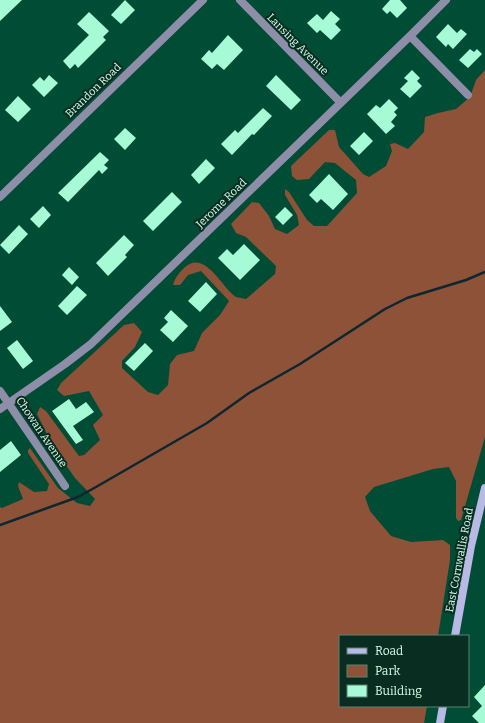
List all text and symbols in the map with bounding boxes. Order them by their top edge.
street label: Lansing Avenue [264,11,331,78]
street label: Brandon Road [63,60,124,120]
street label: Jerome Road [193,176,250,231]
street label: Chowan Avenue [13,395,70,470]
street label: East Cornwallis Road [443,506,476,613]
legend [339,635,469,707]
text: Road [375,644,403,658]
text: Park [375,664,401,678]
text: Building [375,684,422,698]

